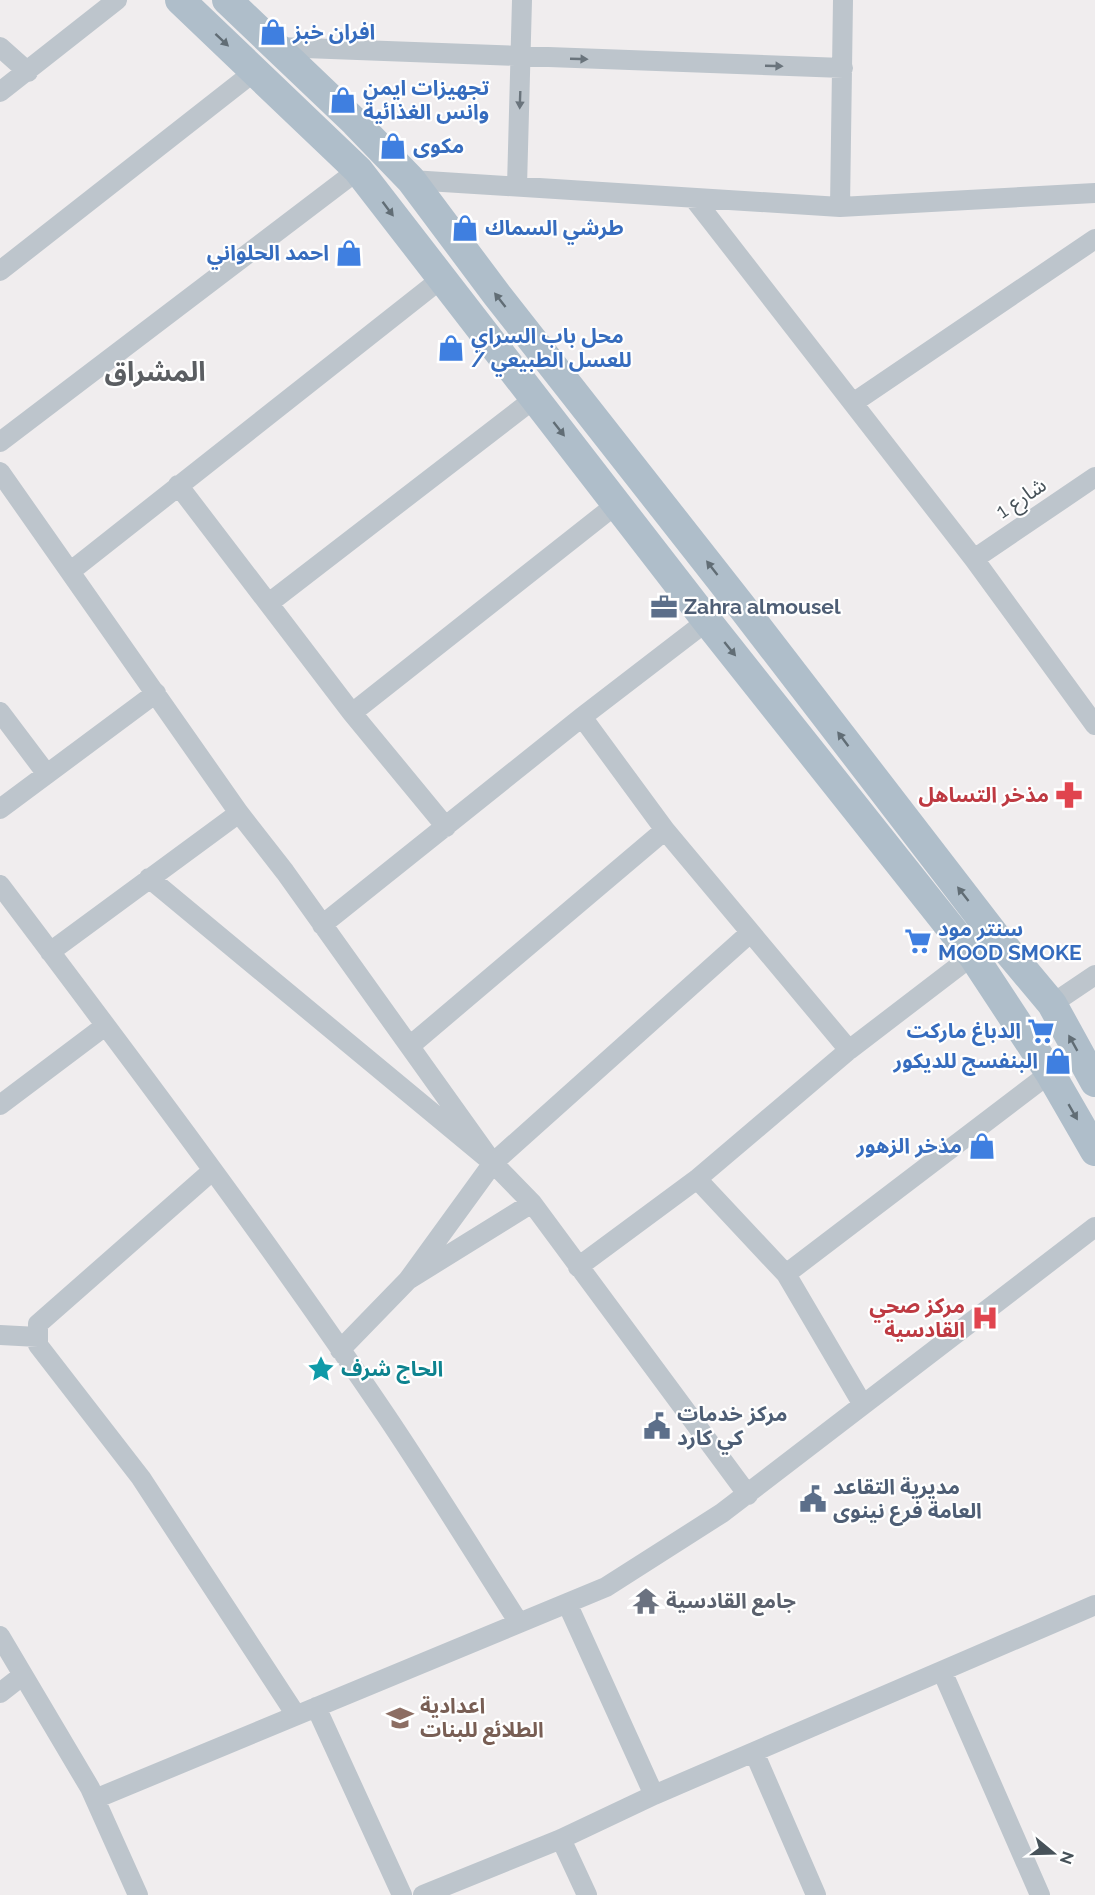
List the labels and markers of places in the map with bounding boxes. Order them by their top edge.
shop icon: افران خبز [258,17,288,47]
place label: افران خبز [292,19,375,44]
place label: تجهيزات ايمن وانس الغذائية [363,75,490,124]
shop icon: تجهيزات ايمن وانس الغذائية [328,85,358,115]
shop icon: مكوى [378,131,408,161]
place label: مكوى [413,133,464,158]
shop icon: طرشي السماك [450,213,480,243]
place label: طرشي السماك [485,215,624,245]
shop icon: احمد الحلواني [334,238,364,268]
place label: احمد الحلواني [207,240,329,270]
place label: محل باب السراي / للعسل الطبيعي [471,323,632,377]
shop icon: محل باب السراي / للعسل الطبيعي [436,333,466,363]
office icon: Zahra almousel [649,592,679,622]
place label: Zahra almousel [684,594,841,619]
pharmacy icon: مذخر التساهل [1054,780,1084,810]
place label: مذخر التساهل [918,782,1049,807]
place label: سنتر مود MOOD SMOKE [938,916,1082,965]
supermarket icon: سنتر مود MOOD SMOKE [903,926,933,956]
supermarket icon: الدباغ ماركت [1026,1016,1056,1046]
place label: الدباغ ماركت [907,1018,1021,1046]
shop icon: البنفسج للديكور [1043,1046,1073,1076]
place label: البنفسج للديكور [893,1048,1038,1076]
shop icon: مذخر الزهور [967,1131,997,1161]
place label: مذخر الزهور [855,1133,962,1158]
place label: مركز صحي القادسية [869,1293,965,1342]
hospital icon: مركز صحي القادسية [970,1303,1000,1333]
place icon: الحاج شرف [306,1354,336,1384]
place label: الحاج شرف [341,1356,443,1384]
place label: مركز خدمات كي كارد [677,1401,787,1455]
public building icon: مركز خدمات كي كارد [642,1411,672,1441]
place label: مديرية التقاعد العامة فرع نينوى [833,1474,982,1526]
public building icon: مديرية التقاعد العامة فرع نينوى [798,1484,828,1514]
temple icon: جامع القادسية [631,1586,661,1616]
place label: جامع القادسية [666,1588,796,1616]
place label: اعدادية الطلائع للبنات [420,1693,544,1745]
school or university icon: اعدادية الطلائع للبنات [385,1703,415,1733]

